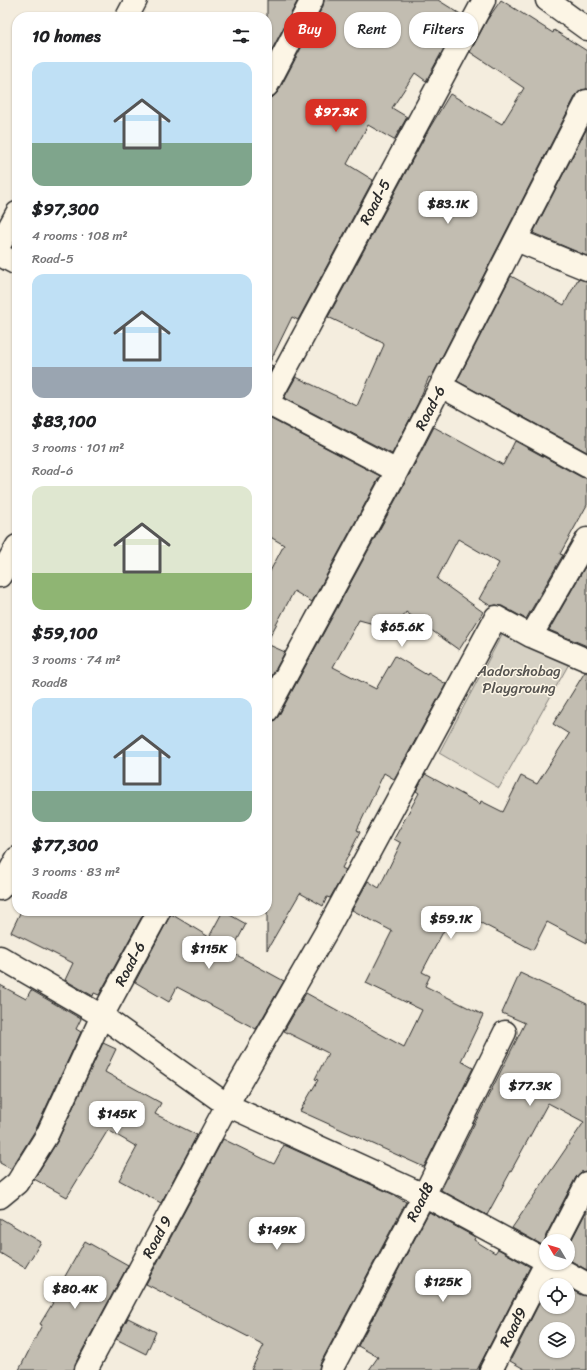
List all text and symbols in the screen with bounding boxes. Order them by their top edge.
chip: Buy [284,12,336,48]
chip: Rent [344,12,401,48]
chip: Filters [409,12,478,48]
text: 10 homes [32,21,101,51]
icon: filters [230,25,252,47]
icon: home [106,88,178,160]
pin: $97.3K [303,99,369,133]
text: $97.3K [314,100,358,123]
street label: Road-5 [352,175,398,229]
pin: $83.1K [415,191,481,225]
text: $83.1K [427,192,469,215]
text: $97,300 [32,194,99,224]
text: 4 rooms · 108 m² [32,224,128,247]
text: Road-5 [32,247,74,270]
icon: home [106,300,178,372]
street label: Road-6 [408,381,452,435]
text: $83,100 [32,406,96,436]
text: 3 rooms · 101 m² [32,436,124,459]
text: Road-6 [32,459,73,482]
icon: home [106,512,178,584]
pin: $65.6K [369,614,435,648]
text: $65.6K [380,615,424,638]
text: $59,100 [32,618,98,648]
text: 3 rooms · 74 m² [32,648,121,671]
park label: Aadorshobag Playgroung [476,658,561,701]
text: Road8 [32,671,68,694]
icon: home [106,724,178,796]
text: $77,300 [32,830,98,860]
text: 3 rooms · 83 m² [32,860,120,883]
text: Road8 [32,883,68,906]
pin: $59.1K [418,906,484,940]
text: $59.1K [430,907,472,930]
pin: $115K [181,936,237,970]
street label: Road-6 [107,937,153,991]
text: $115K [191,937,227,960]
pin: $77.3K [497,1073,563,1107]
text: $77.3K [509,1074,551,1097]
pin: $145K [89,1101,145,1135]
text: $145K [98,1102,136,1125]
street label: Road8 [399,1178,441,1226]
street label: Road 9 [135,1211,179,1263]
pin: $149K [249,1217,305,1251]
text: $149K [258,1218,296,1241]
north arrow [539,1234,575,1270]
map controls [539,1234,575,1358]
pin: $125K [415,1269,471,1303]
text: $125K [424,1270,462,1293]
pin: $80.4K [42,1276,108,1310]
text: $80.4K [53,1277,97,1300]
button: locate [539,1278,575,1314]
street label: Road9 [492,1303,534,1351]
button: layers [539,1322,575,1358]

